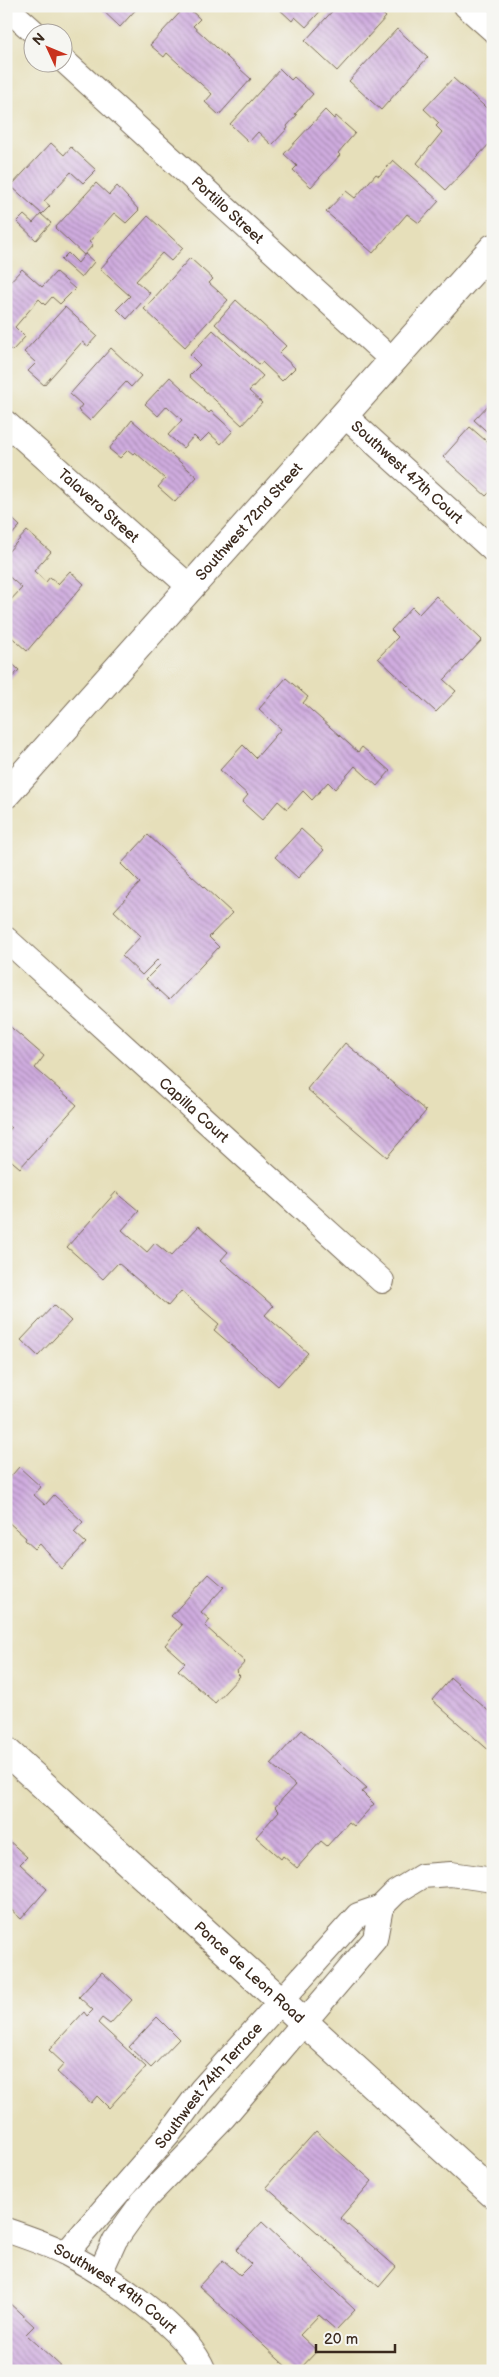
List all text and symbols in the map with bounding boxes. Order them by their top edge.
north arrow [22,22,72,72]
text: N [29,30,49,49]
street label: Portillo Street [187,173,268,248]
street label: Southwest 47th Court [347,417,467,528]
street label: Southwest 72nd Street [192,459,307,585]
street label: Talavera Street [54,465,143,547]
street label: Capilla Court [155,1074,233,1147]
street label: Ponce de Leon Road [190,1918,308,2028]
street label: Southwest 74th Terrace [151,2019,267,2153]
street label: Southwest 49th Court [51,2240,181,2338]
scale bar [316,2322,395,2354]
text: 20 m [324,2330,358,2349]

